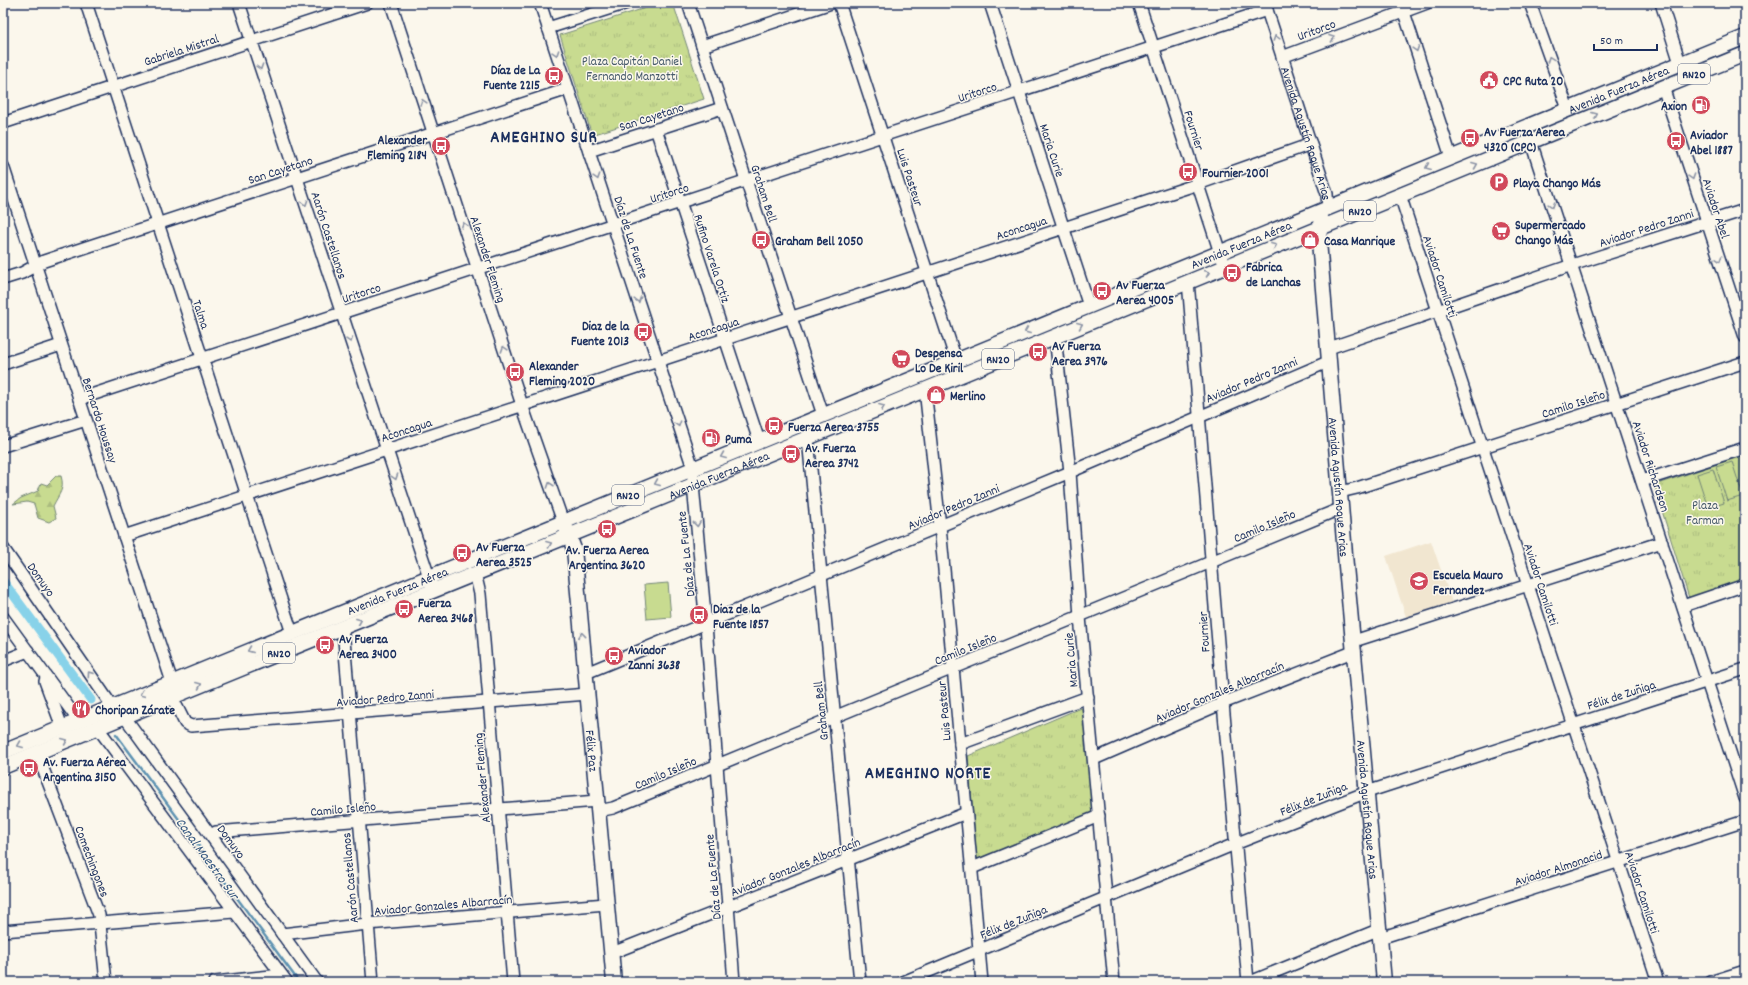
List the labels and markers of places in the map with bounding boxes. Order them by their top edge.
place label: Díaz de La Fuente 2215 [483,62,541,96]
bus stop icon: Díaz de La Fuente 2215 [543,65,565,87]
public building icon: CPC Ruta 20 [1478,69,1500,91]
place label: CPC Ruta 20 [1503,73,1563,92]
fuel station icon: Axion [1690,94,1712,116]
place label: Axion [1661,98,1687,117]
place label: Av Fuerza Aerea 4320 (CPC) [1484,124,1566,158]
bus stop icon: Av Fuerza Aerea 4320 (CPC) [1459,127,1481,149]
place label: Aviador Abel 1887 [1690,127,1733,161]
bus stop icon: Aviador Abel 1887 [1665,130,1687,152]
place label: Alexander Fleming 2184 [367,132,428,166]
bus stop icon: Alexander Fleming 2184 [430,135,452,157]
bus stop icon: Fournier 2001 [1177,161,1199,183]
place label: Fournier 2001 [1202,165,1269,184]
parking icon: Playa Chango Más [1488,171,1510,193]
place label: Playa Chango Más [1513,175,1601,194]
place label: Supermercado Chango Más [1515,217,1586,251]
supermarket icon: Supermercado Chango Más [1490,220,1512,242]
bus stop icon: Graham Bell 2050 [750,229,772,251]
shop icon: Casa Manrique [1299,229,1321,251]
place label: Graham Bell 2050 [775,233,863,252]
place label: Casa Manrique [1324,233,1395,252]
place label: Fabrica de Lanchas [1246,259,1301,293]
bus stop icon: Fabrica de Lanchas [1221,262,1243,284]
place label: Av Fuerza Aerea 4005 [1116,277,1174,311]
bus stop icon: Av Fuerza Aerea 4005 [1091,280,1113,302]
place label: Diaz de la Fuente 2013 [571,318,630,352]
bus stop icon: Diaz de la Fuente 2013 [632,321,654,343]
place label: Av Fuerza Aerea 3976 [1052,338,1108,372]
bus stop icon: Av Fuerza Aerea 3976 [1027,341,1049,363]
place label: Despensa Lo De Kiril [915,345,964,379]
supermarket icon: Despensa Lo De Kiril [890,348,912,370]
place label: Alexander Fleming 2020 [529,358,595,392]
bus stop icon: Alexander Fleming 2020 [504,361,526,383]
shop icon: Merlino [925,384,947,406]
place label: Merlino [950,388,986,407]
bus stop icon: Fuerza Aerea 3755 [763,415,785,437]
place label: Fuerza Aerea 3755 [788,419,879,438]
fuel station icon: Puma [700,427,722,449]
place label: Puma [725,431,752,450]
place label: Av. Fuerza Aerea 3742 [805,440,860,474]
bus stop icon: Av. Fuerza Aerea 3742 [780,443,802,465]
bus stop icon: Av. Fuerza Aerea Argentina 3620 [596,518,618,540]
place label: Av Fuerza Aerea 3525 [476,539,532,573]
bus stop icon: Av Fuerza Aerea 3525 [451,542,473,564]
place label: Av. Fuerza Aerea Argentina 3620 [565,542,649,576]
place label: Escuela Mauro Fernandez [1433,567,1503,601]
school or university icon: Escuela Mauro Fernandez [1408,570,1430,592]
place label: Fuerza Aerea 3468 [418,595,473,629]
bus stop icon: Fuerza Aerea 3468 [393,598,415,620]
place label: Diaz de la Fuente 1857 [713,601,769,635]
bus stop icon: Diaz de la Fuente 1857 [688,604,710,626]
place label: Av Fuerza Aerea 3400 [339,631,397,665]
bus stop icon: Av Fuerza Aerea 3400 [314,634,336,656]
place label: Aviador Zanni 3638 [628,642,680,676]
bus stop icon: Aviador Zanni 3638 [603,645,625,667]
restaurant icon: Choripan Zárate [70,698,92,720]
place label: Choripan Zárate [95,702,175,721]
place label: Av. Fuerza Aérea Argentina 3150 [43,754,127,788]
bus stop icon: Av. Fuerza Aérea Argentina 3150 [18,757,40,779]

